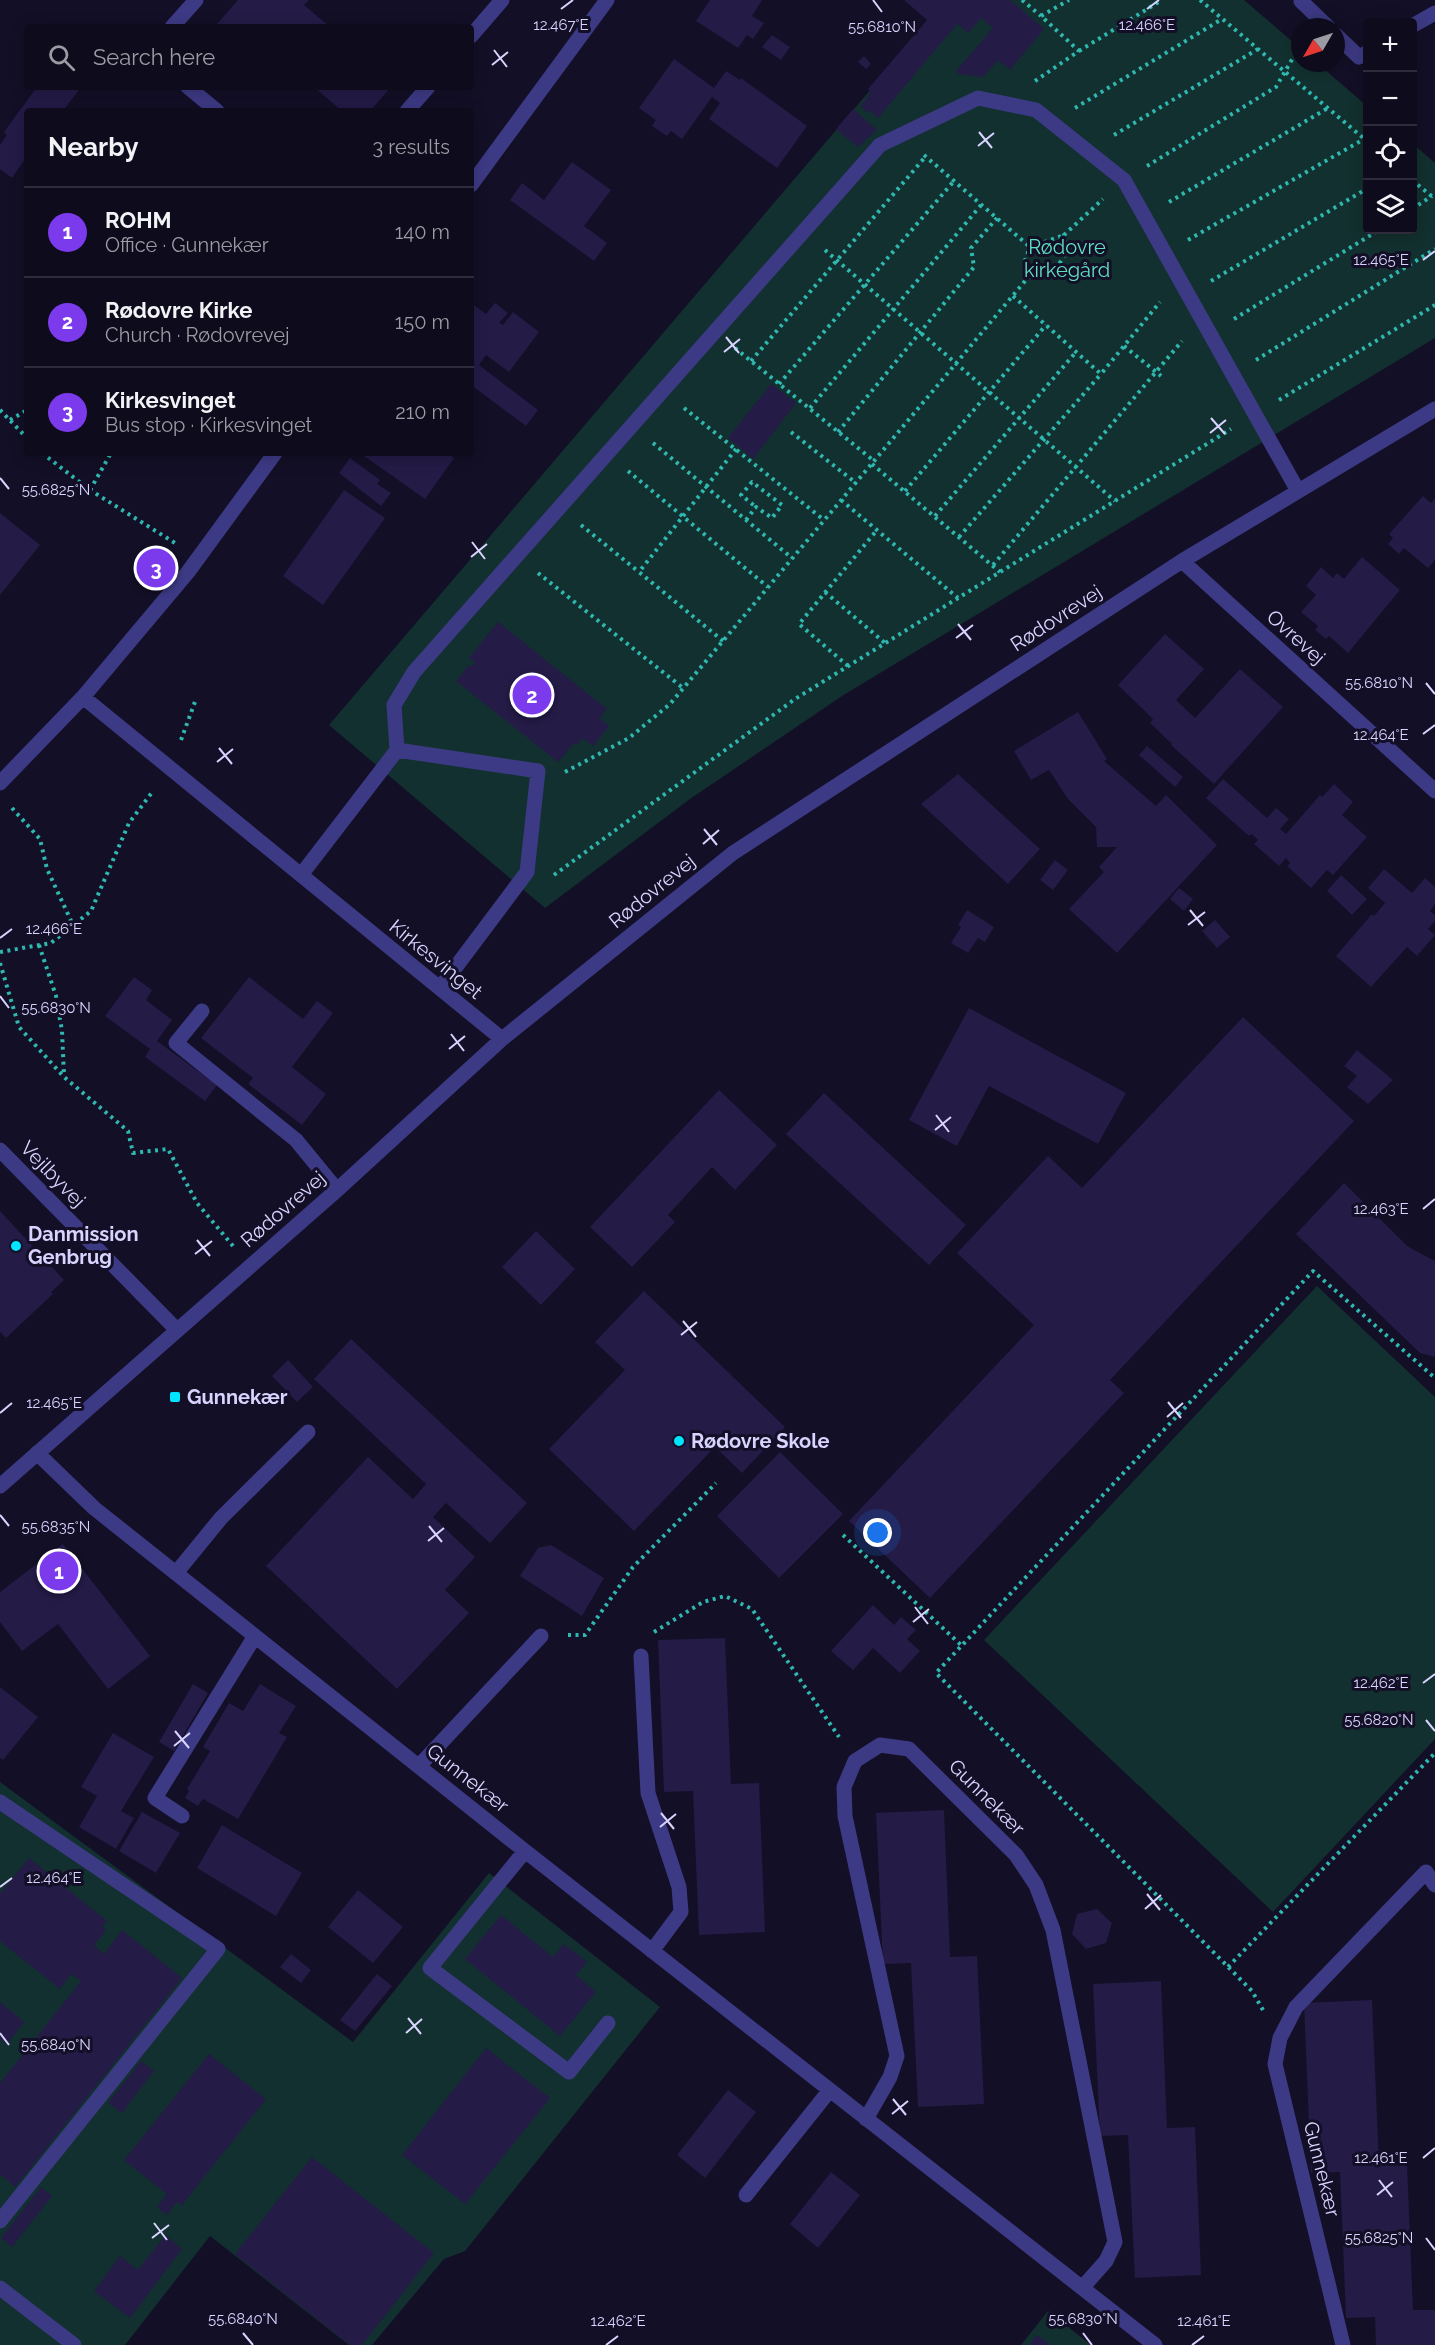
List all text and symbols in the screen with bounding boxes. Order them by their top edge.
text: 12.467°E [533,16,589,34]
text: 12.466°E [1119,16,1175,34]
text: 55.6810°N [848,18,916,36]
north arrow [1291,18,1345,72]
map controls [1363,18,1417,234]
button: + [1363,18,1417,72]
search box [24,24,474,90]
icon: search [45,41,78,74]
text: Search here [93,44,215,70]
button: − [1363,72,1417,126]
button: locate [1363,126,1417,180]
text: Nearby [48,132,138,162]
text: 3 results [372,135,450,159]
button: layers [1363,180,1417,234]
text: ROHM [105,207,172,233]
text: 1 [63,220,72,244]
text: 140 m [395,220,450,244]
text: Office · Gunnekær [105,233,269,257]
park label: Rødovre kirkegård [1024,235,1110,282]
text: 12.465°E [1353,251,1409,269]
text: Rødovre Kirke [105,297,252,323]
text: 2 [62,310,73,334]
text: 150 m [395,310,450,334]
text: Church · Rødovrevej [105,323,290,347]
text: Kirkesvinget [105,387,236,413]
text: 3 [62,400,73,424]
text: 210 m [395,400,450,424]
text: Bus stop · Kirkesvinget [105,413,312,437]
text: 55.6825°N [22,481,90,499]
pin: 3 [136,546,176,590]
street label: Rødovrevej [1006,580,1106,656]
street label: Ovrevej [1262,605,1330,669]
pin: 2 [512,672,552,718]
text: 55.6810°N [1345,674,1413,692]
text: 12.464°E [1353,726,1409,744]
street label: Rødovrevej [604,849,700,933]
street label: Kirkesvinget [385,914,488,1004]
text: 12.466°E [26,920,82,938]
text: 55.6830°N [21,999,91,1017]
street label: Vejlbyvej [15,1136,91,1212]
street label: Rødovrevej [236,1166,330,1252]
text: 12.463°E [1353,1200,1409,1218]
place label: Danmission Genbrug [28,1222,139,1269]
marker: Danmission Genbrug [9,1239,23,1253]
place label: Gunnekær [187,1385,288,1409]
marker: Gunnekær [168,1390,182,1404]
text: 12.465°E [26,1394,82,1412]
place label: Rødovre Skole [691,1429,830,1453]
marker: Rødovre Skole [672,1434,686,1448]
text: 55.6835°N [22,1518,90,1536]
your location [863,1518,892,1547]
pin: 1 [40,1548,78,1594]
text: 12.462°E [1353,1674,1409,1692]
text: 55.6820°N [1344,1711,1414,1729]
street label: Gunnekær [422,1739,514,1817]
street label: Gunnekær [944,1754,1030,1840]
text: 12.464°E [26,1869,82,1887]
text: 55.6840°N [21,2036,91,2054]
street label: Gunnekær [1299,2119,1345,2219]
text: 12.461°E [1354,2149,1408,2167]
text: 55.6825°N [1345,2229,1413,2247]
text: 55.6840°N [208,2310,278,2328]
text: 55.6830°N [1048,2310,1118,2328]
text: 12.462°E [590,2312,646,2330]
text: 12.461°E [1177,2312,1231,2330]

